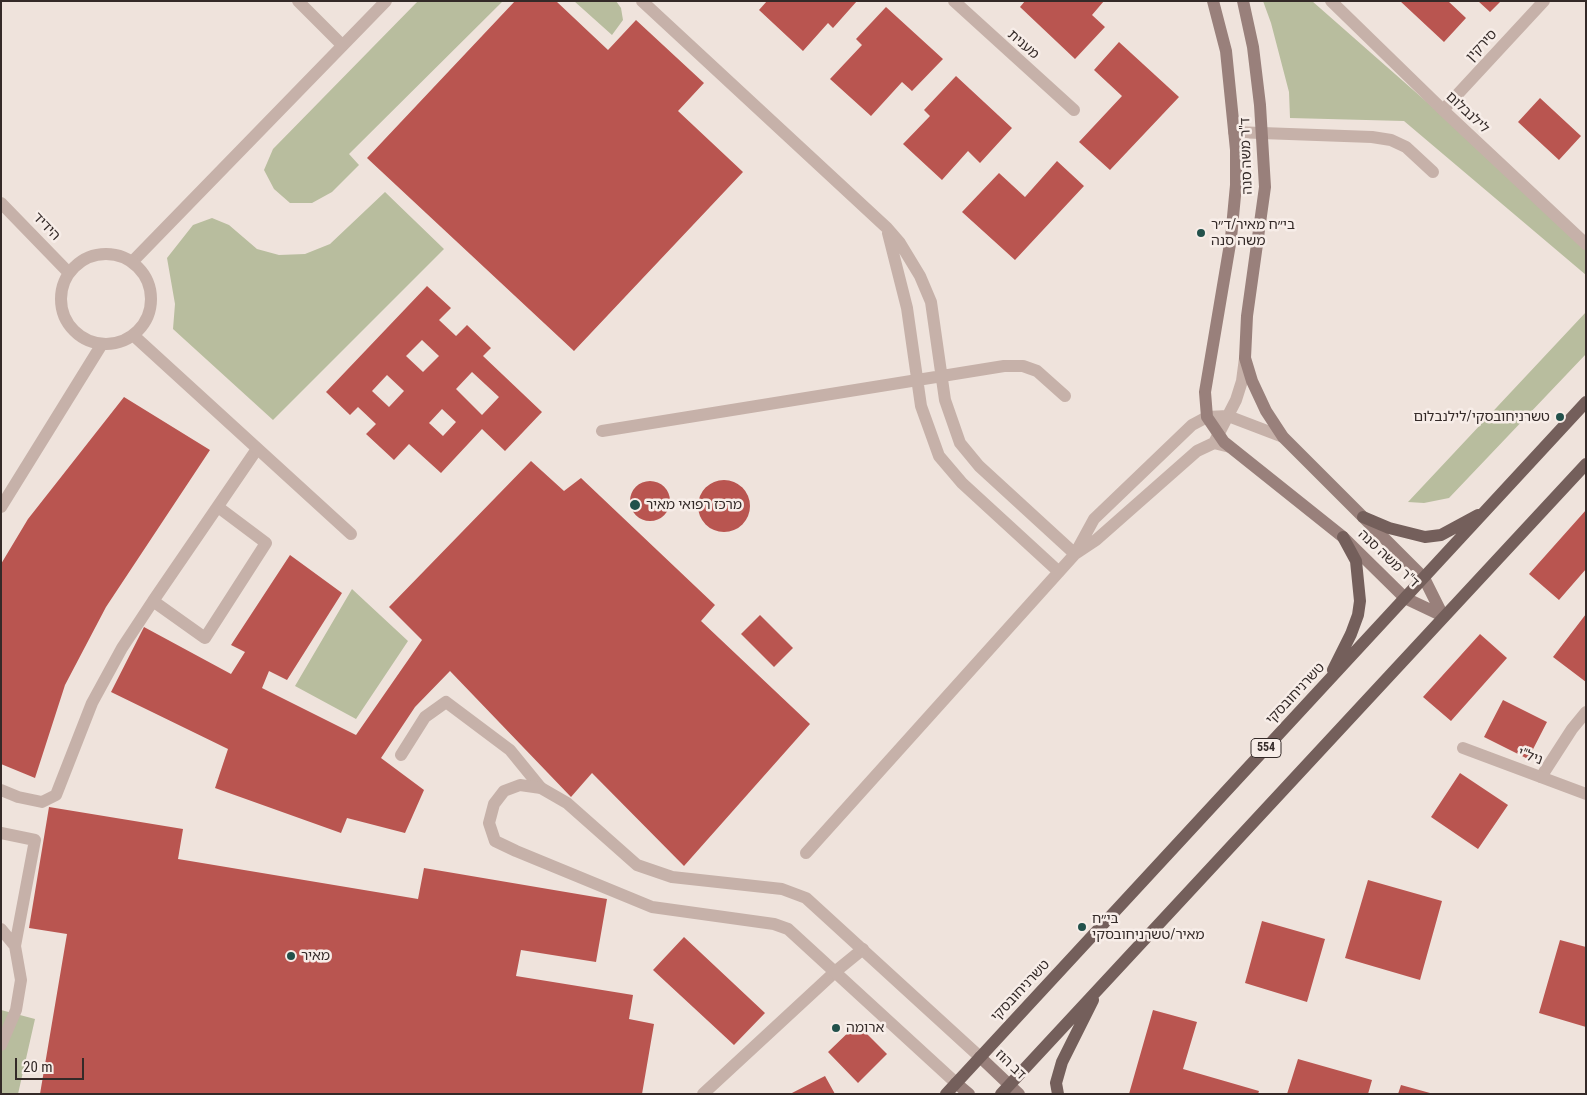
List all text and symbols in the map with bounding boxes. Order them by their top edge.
street label: סירקין [1463,26,1501,66]
street label: מענית [1004,27,1042,63]
street label: לילנבלום [1442,89,1492,137]
street label: ד"ר משה סנה [1237,117,1257,195]
street label: הידיד [29,210,63,244]
place label: בי״ח מאיר/ד״ר משה סנה [1211,217,1295,250]
marker: בי״ח מאיר/ד״ר משה סנה [1195,227,1207,239]
place label: טשרניחובסקי/לילנבלום [1413,409,1550,425]
marker: טשרניחובסקי/לילנבלום [1554,411,1566,423]
place label: מרכז רפואי מאיר [646,497,742,513]
marker: מרכז רפואי מאיר [628,498,642,512]
street label: ד"ר משה סנה [1354,527,1422,591]
street label: טשרניחובסקי [1263,660,1329,728]
road number: 554 [1251,738,1281,758]
street label: ניל"י [1515,745,1545,769]
place label: בי״ח מאיר/טשרניחובסקי [1092,911,1204,944]
marker: בי״ח מאיר/טשרניחובסקי [1076,921,1088,933]
place label: מאיר [301,948,330,964]
marker: מאיר [285,950,297,962]
street label: טשרניחובסקי [988,957,1054,1025]
place label: ארומה [846,1020,884,1036]
marker: ארומה [830,1022,842,1034]
street label: דב הוז [991,1047,1029,1083]
scale bar [18,1048,86,1080]
text: 20 m [23,1058,53,1076]

